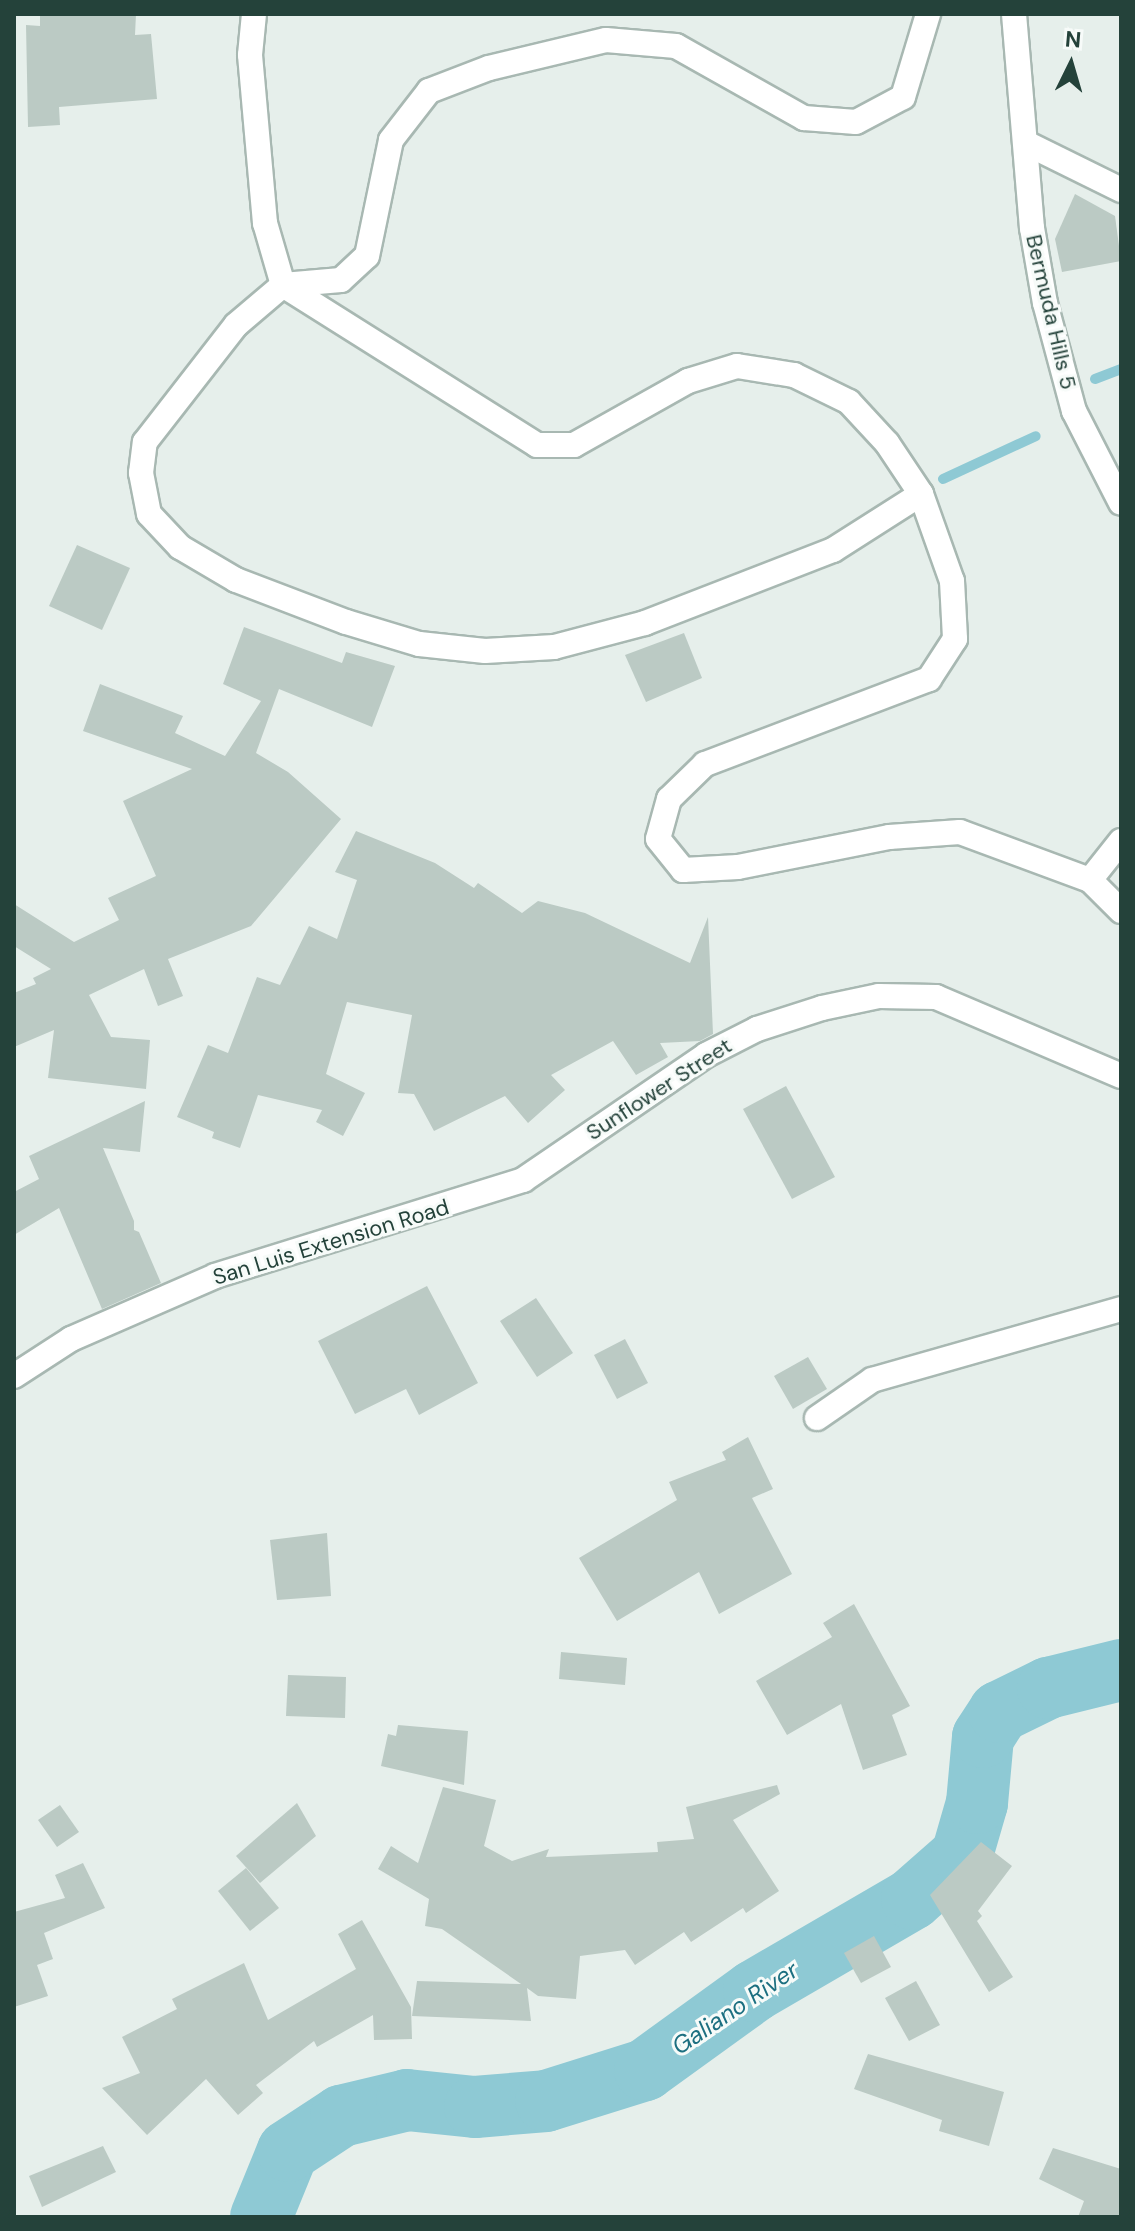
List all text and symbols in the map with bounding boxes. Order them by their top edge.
north arrow [1031,24,1111,104]
text: N [1064,24,1082,55]
street label: Bermuda Hills 5 [1020,232,1082,392]
street label: Sunflower Street [581,1032,737,1146]
street label: San Luis Extension Road [210,1193,452,1291]
water label: Galiano River [666,1955,804,2061]

